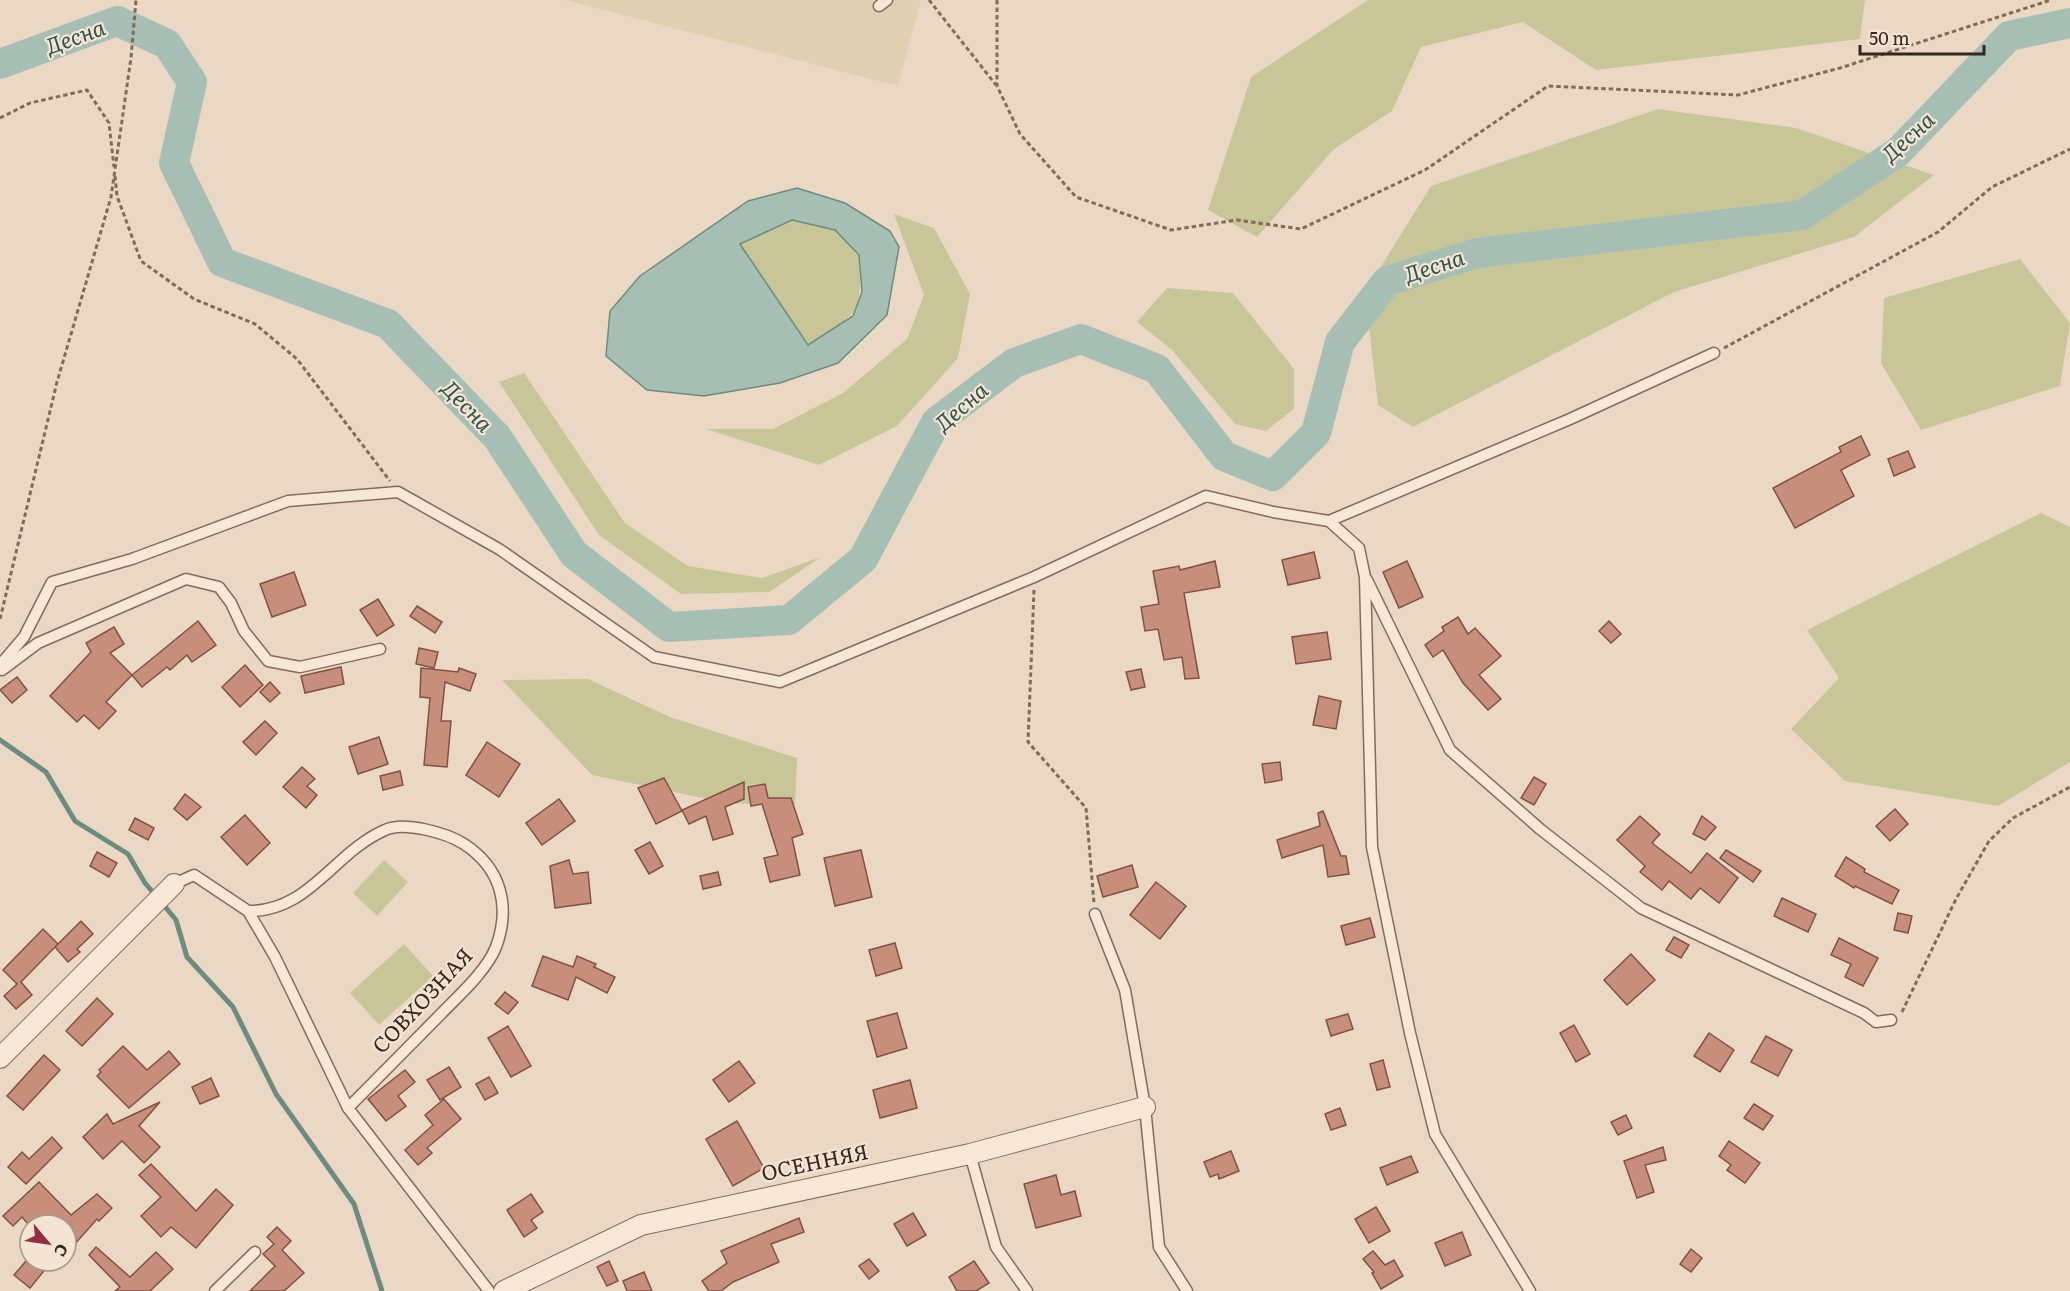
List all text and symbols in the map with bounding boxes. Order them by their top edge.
water label: Десна [40,9,110,62]
scale bar [1860,18,1984,56]
text: 50 m [1869,24,1910,51]
water label: Десна [1873,103,1941,169]
water label: Десна [1399,239,1469,290]
water label: Десна [435,371,502,439]
water label: Десна [926,373,995,439]
street label: СОВХОЗНАЯ [364,939,479,1059]
street label: ОСЕННЯЯ [758,1134,871,1187]
north arrow [18,1213,78,1273]
text: С [49,1240,75,1262]

